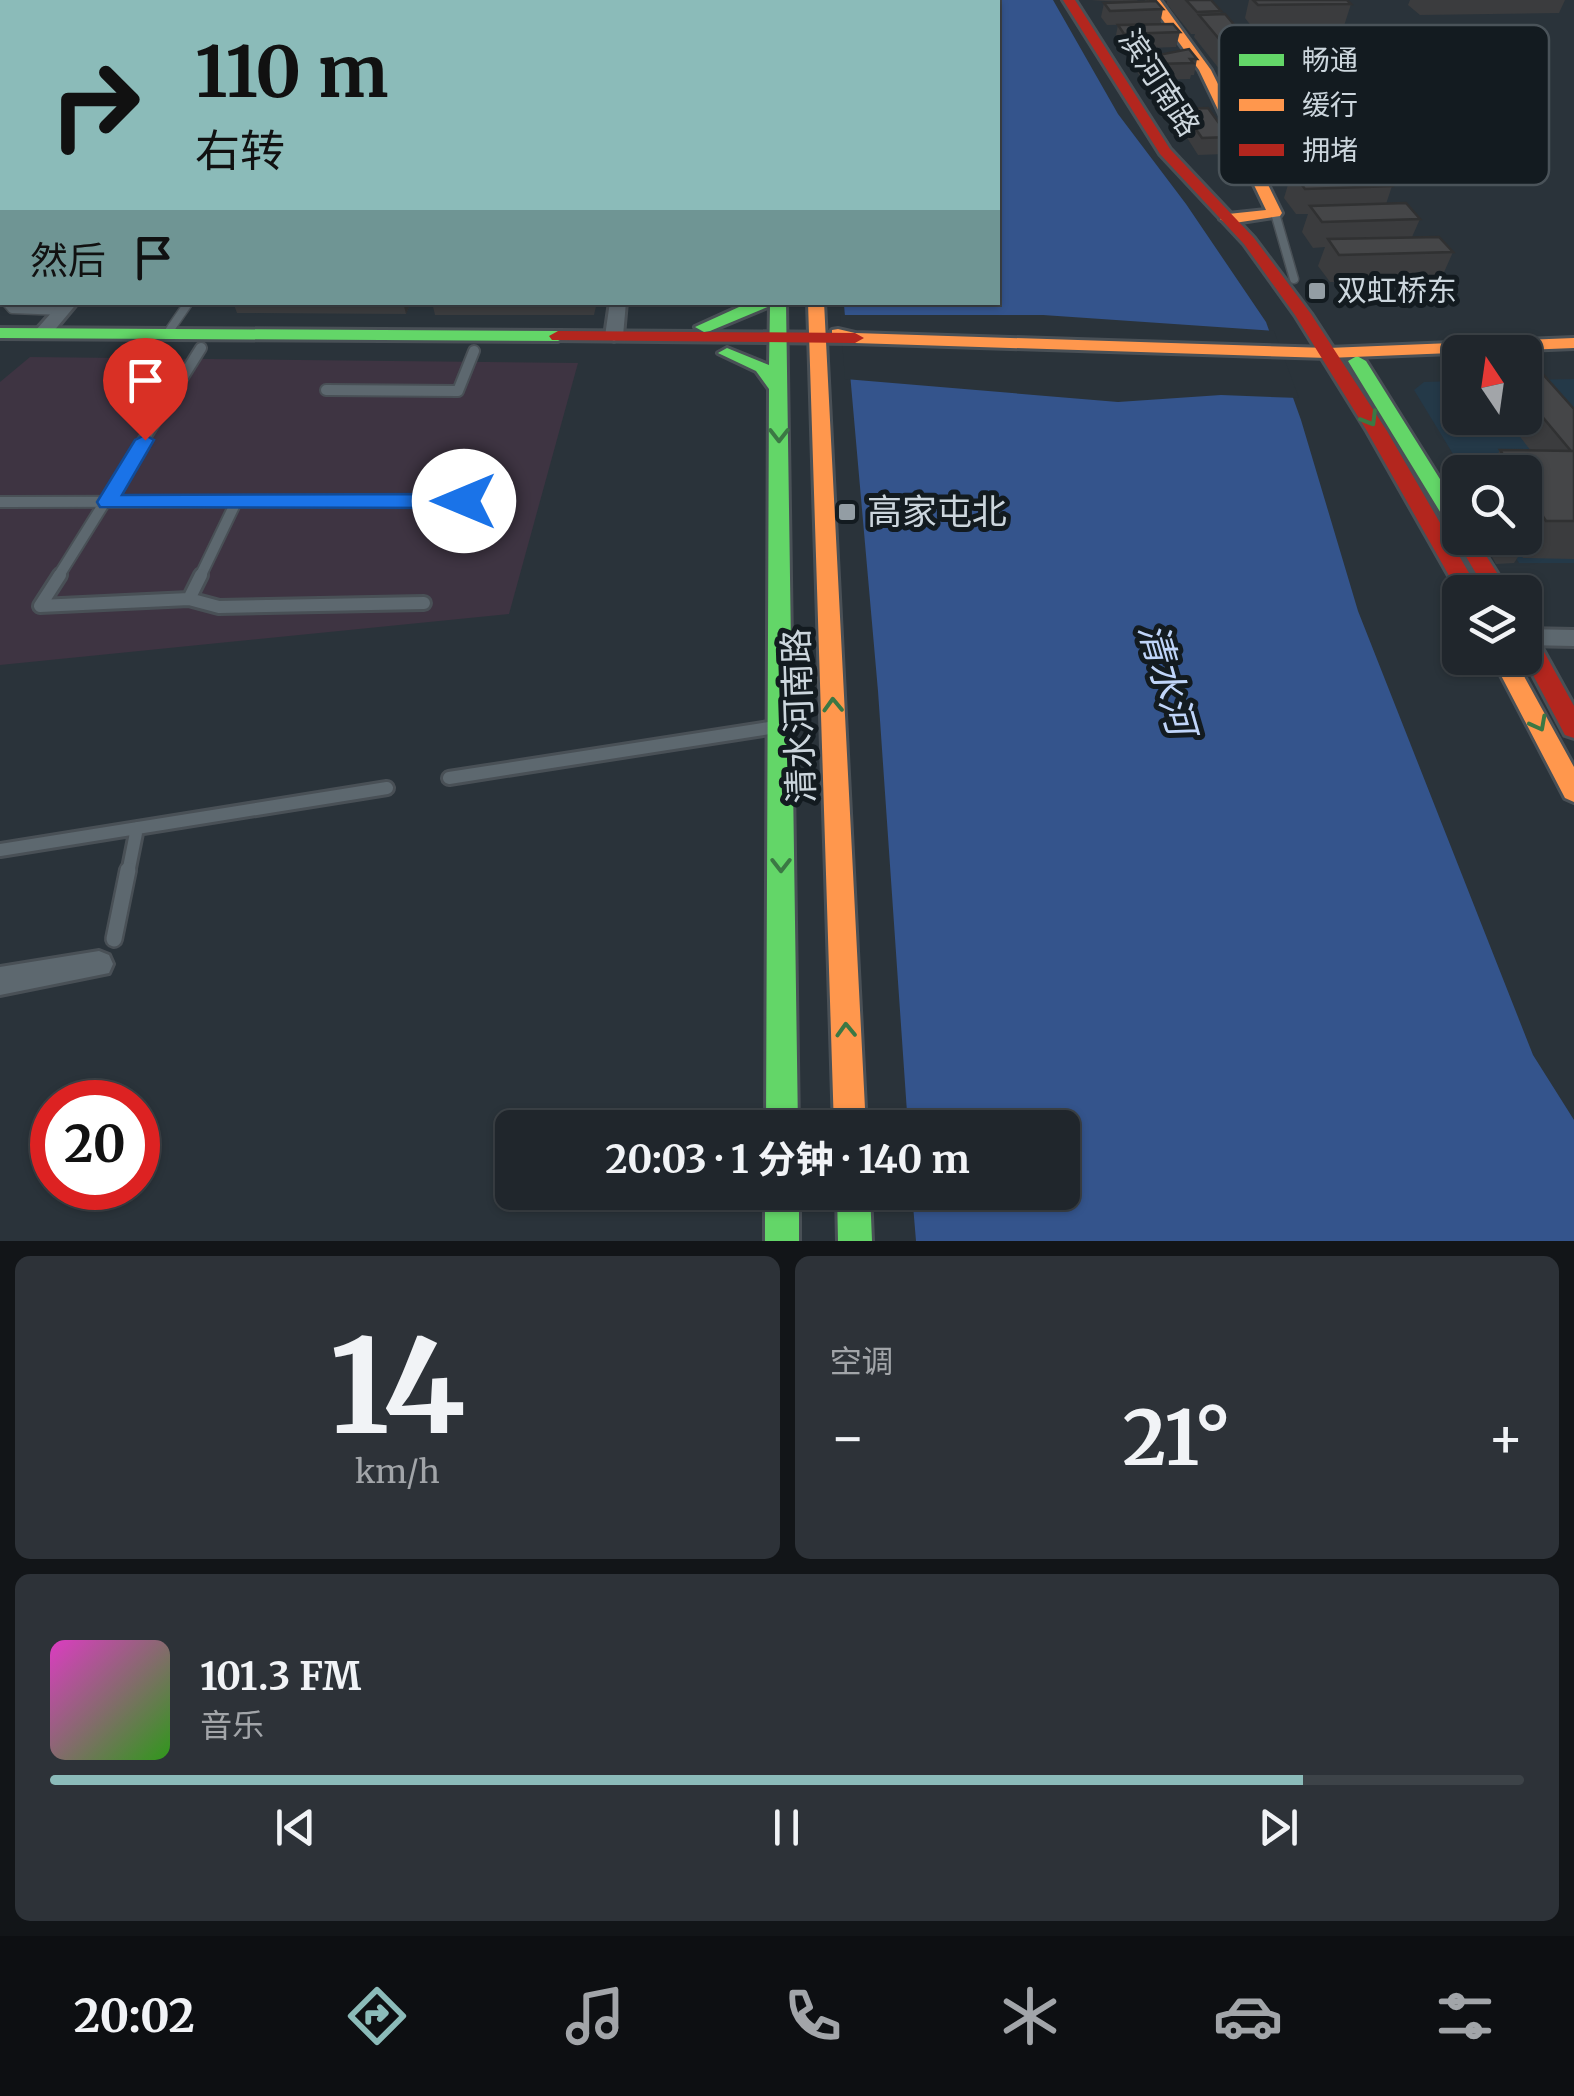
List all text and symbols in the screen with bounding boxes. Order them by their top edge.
street label: 滨河南路 [1111,22,1208,143]
legend [1219,25,1549,185]
text: 110 m [195,28,388,116]
icon: right [30,40,160,170]
text: 畅通 [1302,42,1358,78]
text: 缓行 [1302,87,1358,123]
text: 右转 [195,123,285,179]
text: 拥堵 [1302,132,1358,168]
icon: arrive [126,230,181,285]
text: 然后 [30,237,106,284]
place label: 双虹桥东 [1337,271,1457,309]
marker: 双虹桥东 [1306,280,1328,302]
north arrow [1442,335,1542,435]
map controls [1442,335,1542,675]
pin [103,338,188,441]
icon: arrive [118,353,173,408]
one-way arrow [1358,408,1377,426]
one-way arrow [768,428,790,443]
position arrow [412,449,516,553]
button: search [1442,455,1542,555]
place label: 高家屯北 [867,490,1007,534]
marker: 高家屯北 [836,501,858,523]
button: layers [1442,575,1542,675]
water label: 清水河 [1129,618,1208,747]
street label: 清水河南路 [774,628,824,804]
one-way arrow [823,697,844,713]
one-way arrow [1526,714,1546,732]
one-way arrow [770,858,792,873]
one-way arrow [836,1022,857,1038]
speed limit sign: 20 [30,1080,160,1210]
text: 20:03 · 1 分钟 · 140 m [605,1136,970,1183]
text: 14 [329,1305,465,1468]
text: 空调 [830,1342,894,1382]
text: 21° [1123,1391,1231,1485]
text: − [830,1403,866,1472]
text: + [1487,1403,1524,1472]
text: km/h [355,1452,440,1492]
text: 101.3 FM [200,1653,361,1700]
text: 音乐 [200,1706,264,1746]
icon: previous [268,1800,323,1855]
icon: pause [759,1800,814,1855]
icon: next [1251,1800,1306,1855]
icon: directions [342,1981,412,2051]
icon: music [560,1981,630,2051]
icon: phone [778,1981,848,2051]
icon: climate [995,1981,1065,2051]
icon: car [1213,1981,1283,2051]
icon: filters [1430,1981,1500,2051]
text: 20:02 [74,1988,195,2044]

